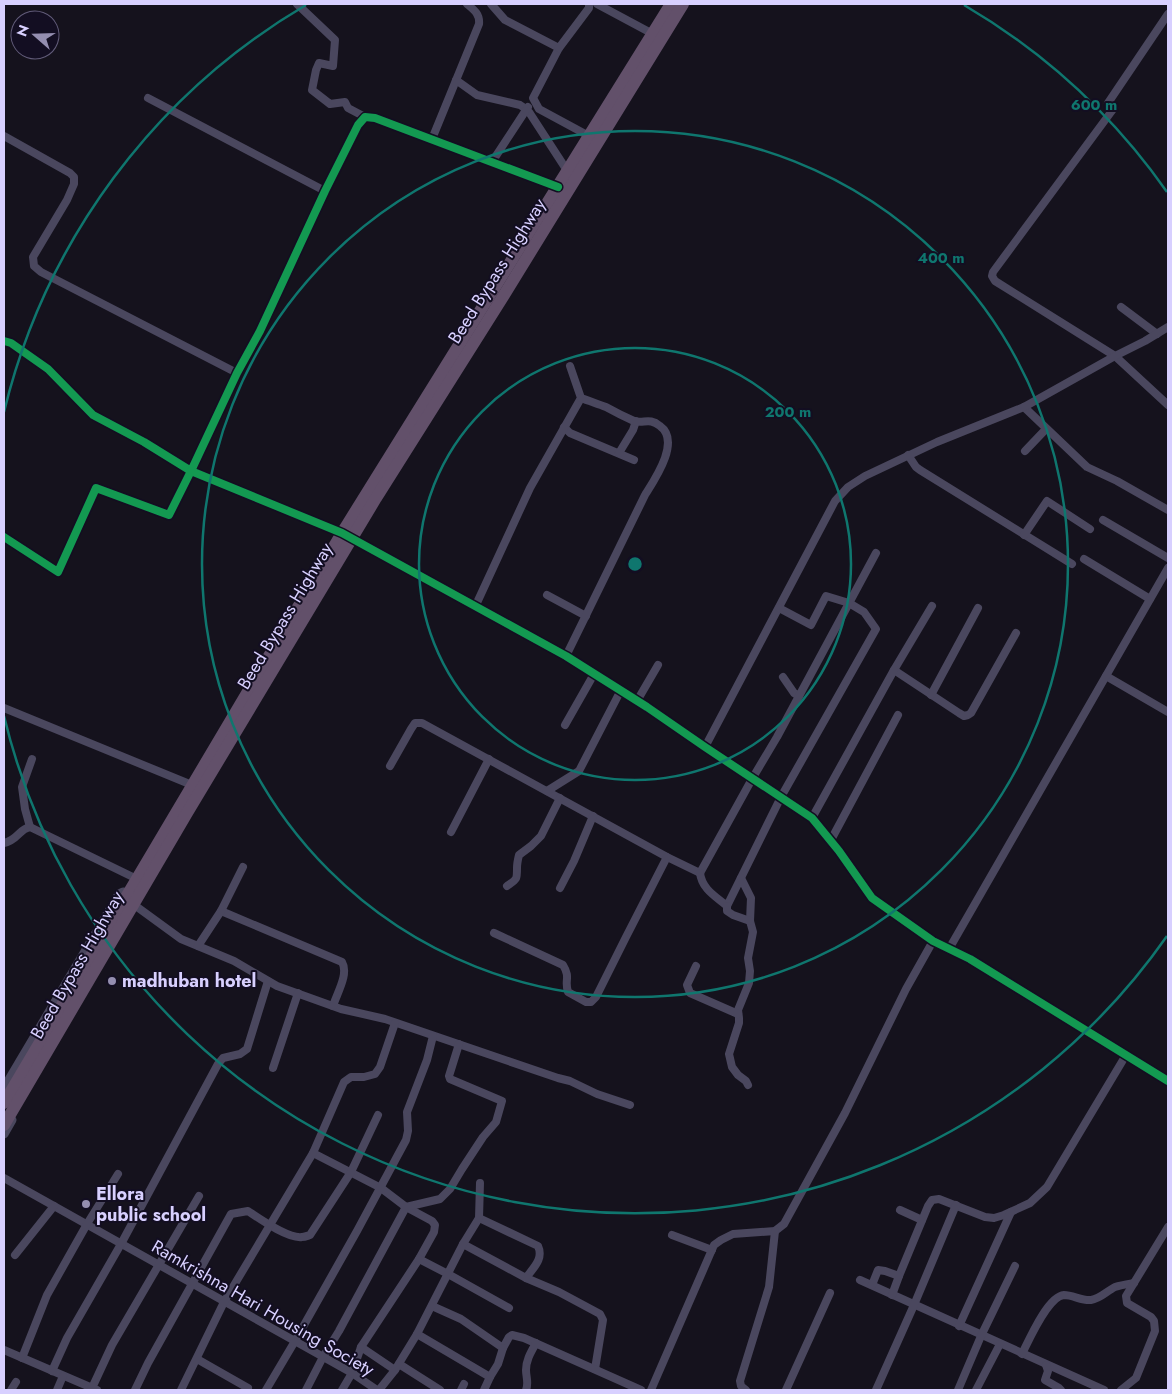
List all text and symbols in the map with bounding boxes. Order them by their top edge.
north arrow [10,10,60,60]
text: N [11,22,34,39]
text: 600 m [1071,94,1117,116]
street label: Beed Bypass Highway [442,193,552,349]
text: 400 m [917,247,965,269]
text: 200 m [765,401,811,423]
street label: Beed Bypass Highway [231,538,339,694]
centre of rings [626,555,644,573]
street label: Beed Bypass Highway [24,886,130,1044]
place label: madhuban hotel [122,968,256,994]
marker: madhuban hotel [106,975,118,987]
place label: Ellora public school [96,1181,206,1228]
marker: Ellora public school [80,1198,92,1210]
street label: Ramkrishna Hari Housing Society [147,1233,379,1383]

